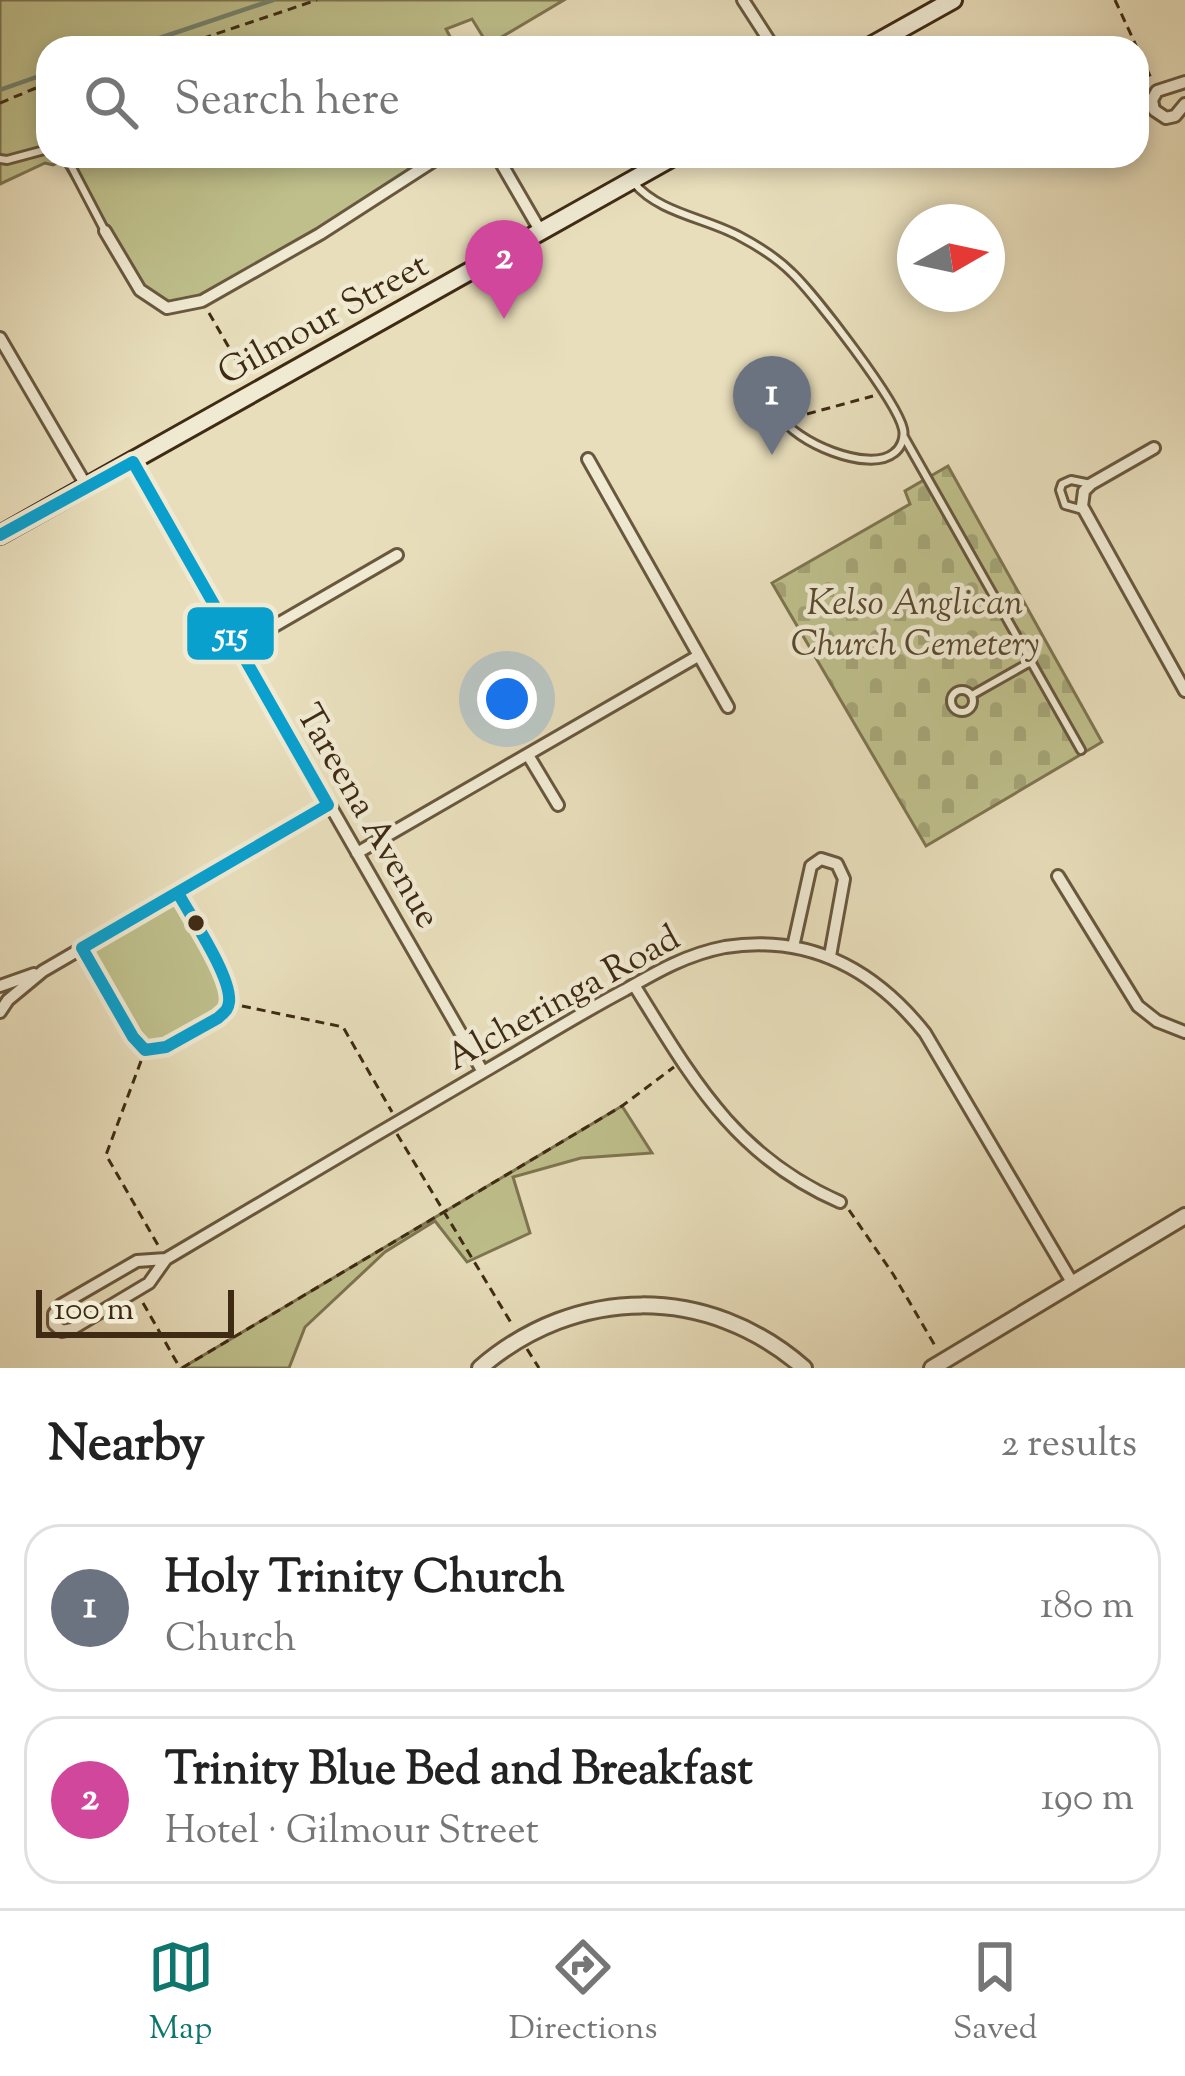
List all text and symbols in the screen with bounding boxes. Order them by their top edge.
search box [36,36,1149,168]
icon: search [78,69,144,135]
text: Search here [174,70,400,135]
north arrow [897,204,1005,312]
pin: 2 [465,220,543,319]
street label: Gilmour Street [209,241,439,400]
pin: 1 [733,356,811,455]
park label: Kelso Anglican Church Cemetery [791,579,1039,672]
line badge: 515 [185,605,276,662]
text: 515 [211,613,249,661]
your location [477,669,537,729]
street label: Tareena Avenue [281,695,452,939]
unlabelled marker [185,912,207,934]
street label: Alcheringa Road [438,914,690,1085]
scale bar [36,1284,234,1337]
text: 100 m [54,1287,134,1335]
text: Nearby [48,1410,205,1483]
text: 2 results [1001,1418,1137,1474]
text: Holy Trinity Church [165,1548,565,1613]
text: 1 [83,1580,97,1636]
text: 180 m [1040,1580,1134,1636]
text: Church [165,1613,296,1669]
text: Trinity Blue Bed and Breakfast [165,1740,753,1805]
text: 2 [81,1772,99,1828]
text: 190 m [1041,1772,1134,1828]
text: Hotel · Gilmour Street [165,1805,539,1861]
tab: Map [148,1934,214,2054]
tab: Directions [509,1934,658,2054]
tab: Saved [953,1934,1037,2054]

